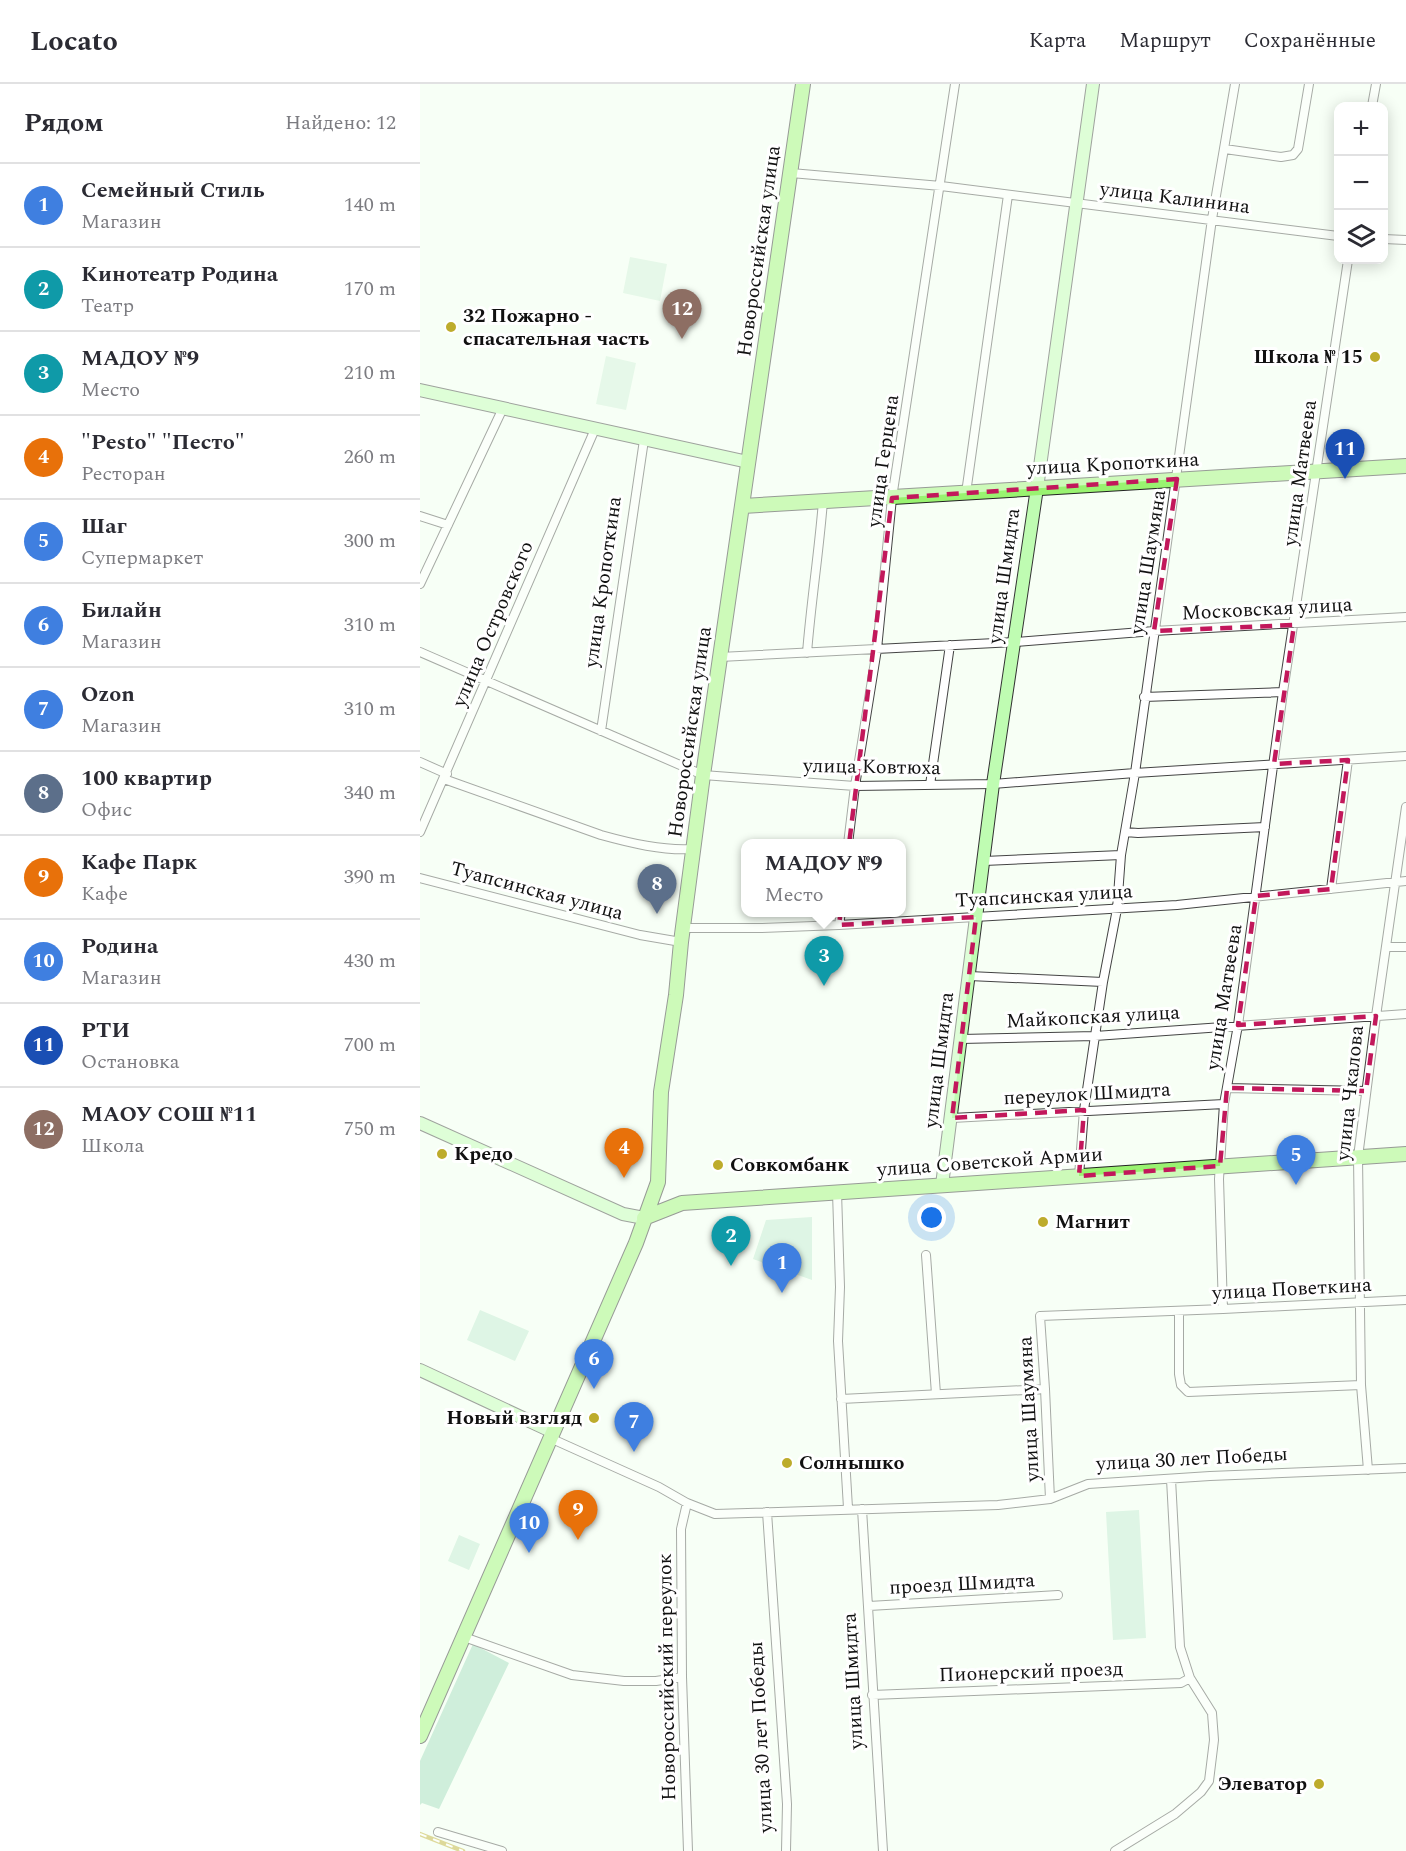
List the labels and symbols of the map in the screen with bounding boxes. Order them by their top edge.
street label: Новороссийская улица [729,143,789,359]
street label: улица Калинина [1097,174,1252,222]
pin: 12 [662,290,702,339]
place label: 32 Пожарно - спасательная часть [463,301,649,354]
marker: 32 Пожарно - спасательная часть [444,320,458,334]
place label: Школа № 15 [1254,342,1363,372]
marker: Школа № 15 [1368,350,1382,364]
street label: улица Герцена [859,393,907,530]
street label: улица Матвеева [1275,398,1325,549]
pin: 11 [1326,430,1364,479]
street label: улица Кропоткина [1025,444,1200,484]
street label: улица Шаумяна [1122,487,1174,637]
street label: улица Кропоткина [576,494,630,671]
street label: улица Шмидта [979,506,1028,647]
street label: улица Островского [444,536,542,713]
street label: Московская улица [1181,590,1353,628]
street label: Новороссийская улица [660,624,720,840]
street label: улица Ковтюха [802,751,941,783]
street label: Туапсинская улица [447,854,627,929]
pin: 8 [638,864,676,914]
street label: Туапсинская улица [954,876,1134,916]
street label: улица Матвеева [1197,922,1250,1073]
pin: 3 [804,936,844,986]
street label: улица Шмидта [916,990,962,1131]
street label: Майкопская улица [1005,997,1181,1037]
street label: улица Чкалова [1328,1024,1372,1163]
street label: переулок Шмидта [1003,1075,1172,1113]
pin: 4 [604,1128,644,1178]
pin: 5 [1276,1136,1316,1185]
place label: Кредо [454,1139,513,1169]
street label: улица Советской Армии [875,1139,1104,1185]
marker: Кредо [435,1147,449,1161]
place label: Совкомбанк [730,1150,849,1180]
marker: Совкомбанк [711,1158,725,1172]
your location [917,1203,946,1232]
place label: Магнит [1055,1207,1130,1237]
marker: Магнит [1036,1215,1050,1229]
pin: 2 [712,1216,750,1266]
pin: 1 [762,1244,802,1293]
street label: улица Поветкина [1211,1270,1373,1308]
street label: улица Шаумяна [1010,1335,1048,1484]
pin: 6 [574,1340,614,1389]
pin: 7 [614,1402,654,1452]
place label: Новый взгляд [446,1403,582,1433]
marker: Новый взгляд [587,1411,601,1425]
street label: улица 30 лет Победы [1094,1439,1289,1479]
place label: Солнышко [799,1448,904,1478]
marker: Солнышко [780,1456,794,1470]
pin: 9 [558,1490,598,1540]
pin: 10 [510,1504,548,1553]
street label: Новороссийский переулок [650,1553,684,1801]
street label: проезд Шмидта [888,1565,1036,1603]
street label: улица Шмидта [834,1612,872,1751]
street label: улица 30 лет Победы [741,1640,781,1835]
street label: Пионерский проезд [938,1654,1124,1690]
place label: Элеватор [1217,1769,1307,1799]
marker: Элеватор [1312,1777,1326,1791]

